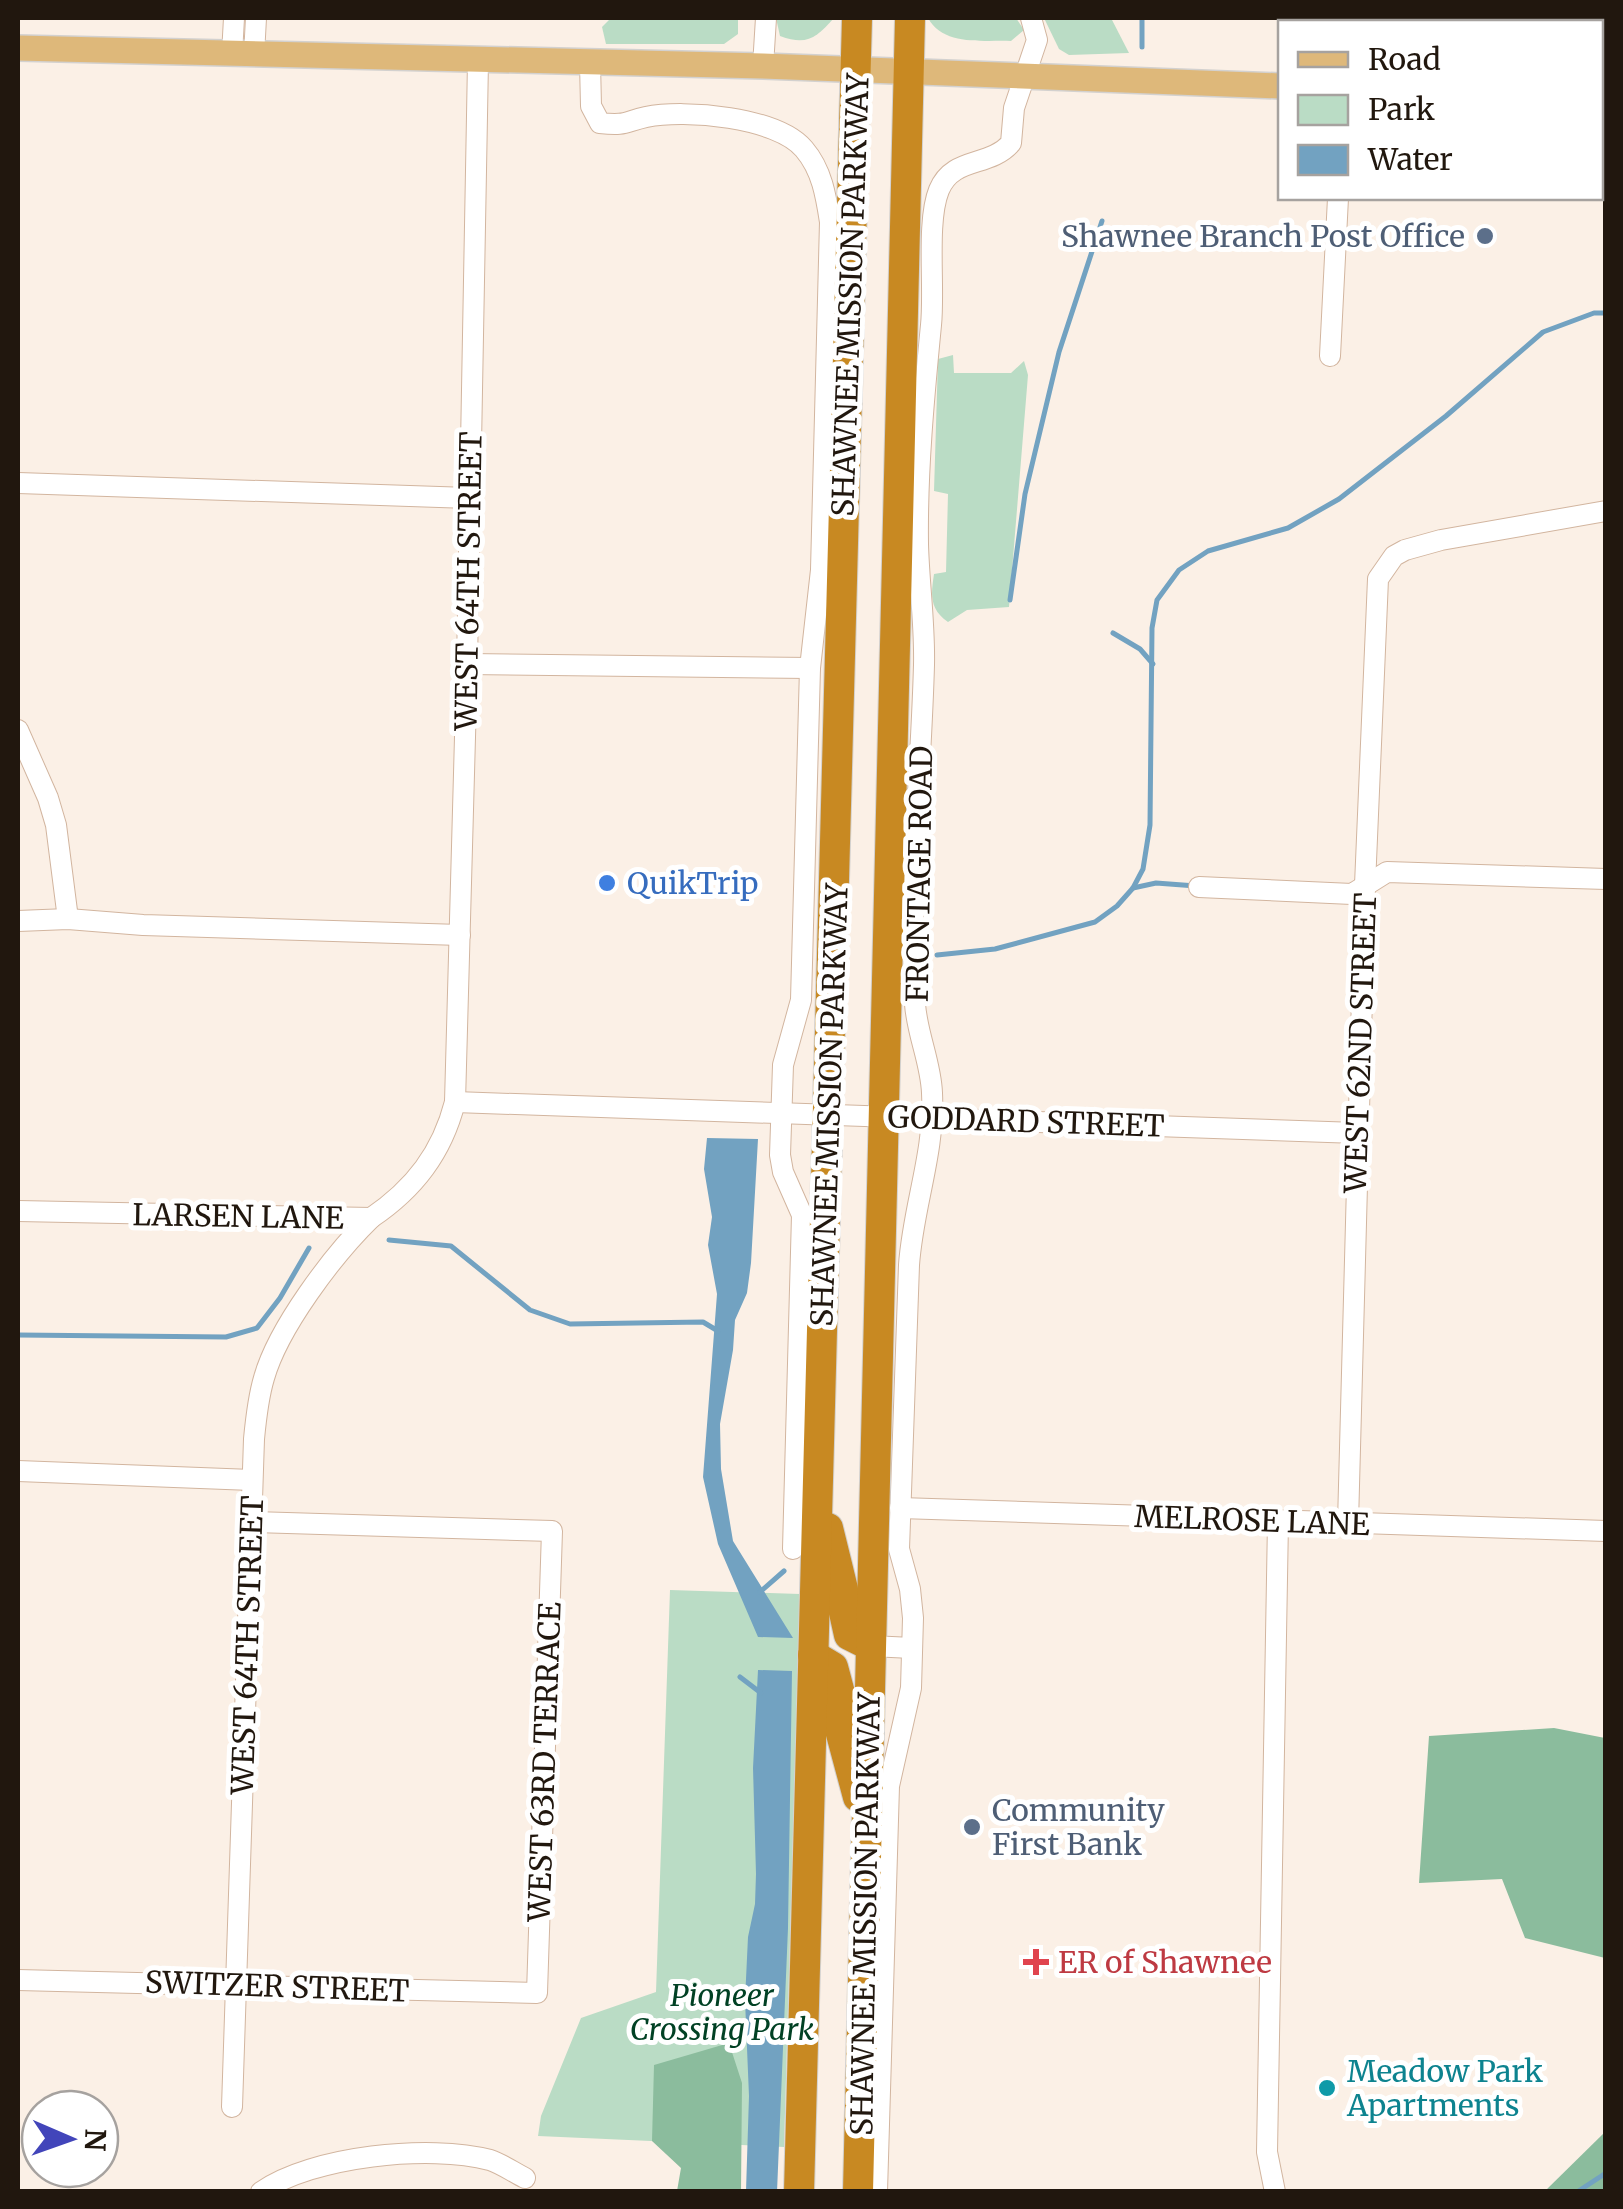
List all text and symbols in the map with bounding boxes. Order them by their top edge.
legend [1278,20,1603,200]
text: Road [1368,40,1441,78]
street label: SHAWNEE MISSION PARKWAY [823,72,877,517]
text: Park [1368,90,1435,128]
text: Water [1367,140,1453,178]
place label: Shawnee Branch Post Office [1061,217,1465,255]
marker: Shawnee Branch Post Office [1474,225,1496,247]
street label: WEST 64TH STREET [446,431,490,732]
street label: FRONTAGE ROAD [898,745,940,1003]
place label: QuikTrip [627,864,758,902]
marker: QuikTrip [596,872,618,894]
street label: SHAWNEE MISSION PARKWAY [802,882,856,1327]
street label: WEST 62ND STREET [1336,892,1384,1195]
street label: GODDARD STREET [887,1097,1165,1145]
street label: LARSEN LANE [132,1195,344,1237]
street label: WEST 64TH STREET [223,1495,271,1796]
street label: MELROSE LANE [1134,1497,1370,1543]
street label: WEST 63RD TERRACE [519,1601,569,1924]
street label: SHAWNEE MISSION PARKWAY [842,1691,888,2136]
place label: Community First Bank [992,1791,1165,1863]
marker: Community First Bank [961,1816,983,1838]
place label: ER of Shawnee [1058,1943,1272,1981]
marker: ER of Shawnee [1023,1949,1049,1975]
street label: SWITZER STREET [144,1962,410,2010]
park label: Pioneer Crossing Park [630,1976,815,2048]
place label: Meadow Park Apartments [1346,2052,1543,2124]
marker: Meadow Park Apartments [1316,2077,1338,2099]
north arrow [20,2089,120,2189]
text: N [77,2128,113,2152]

